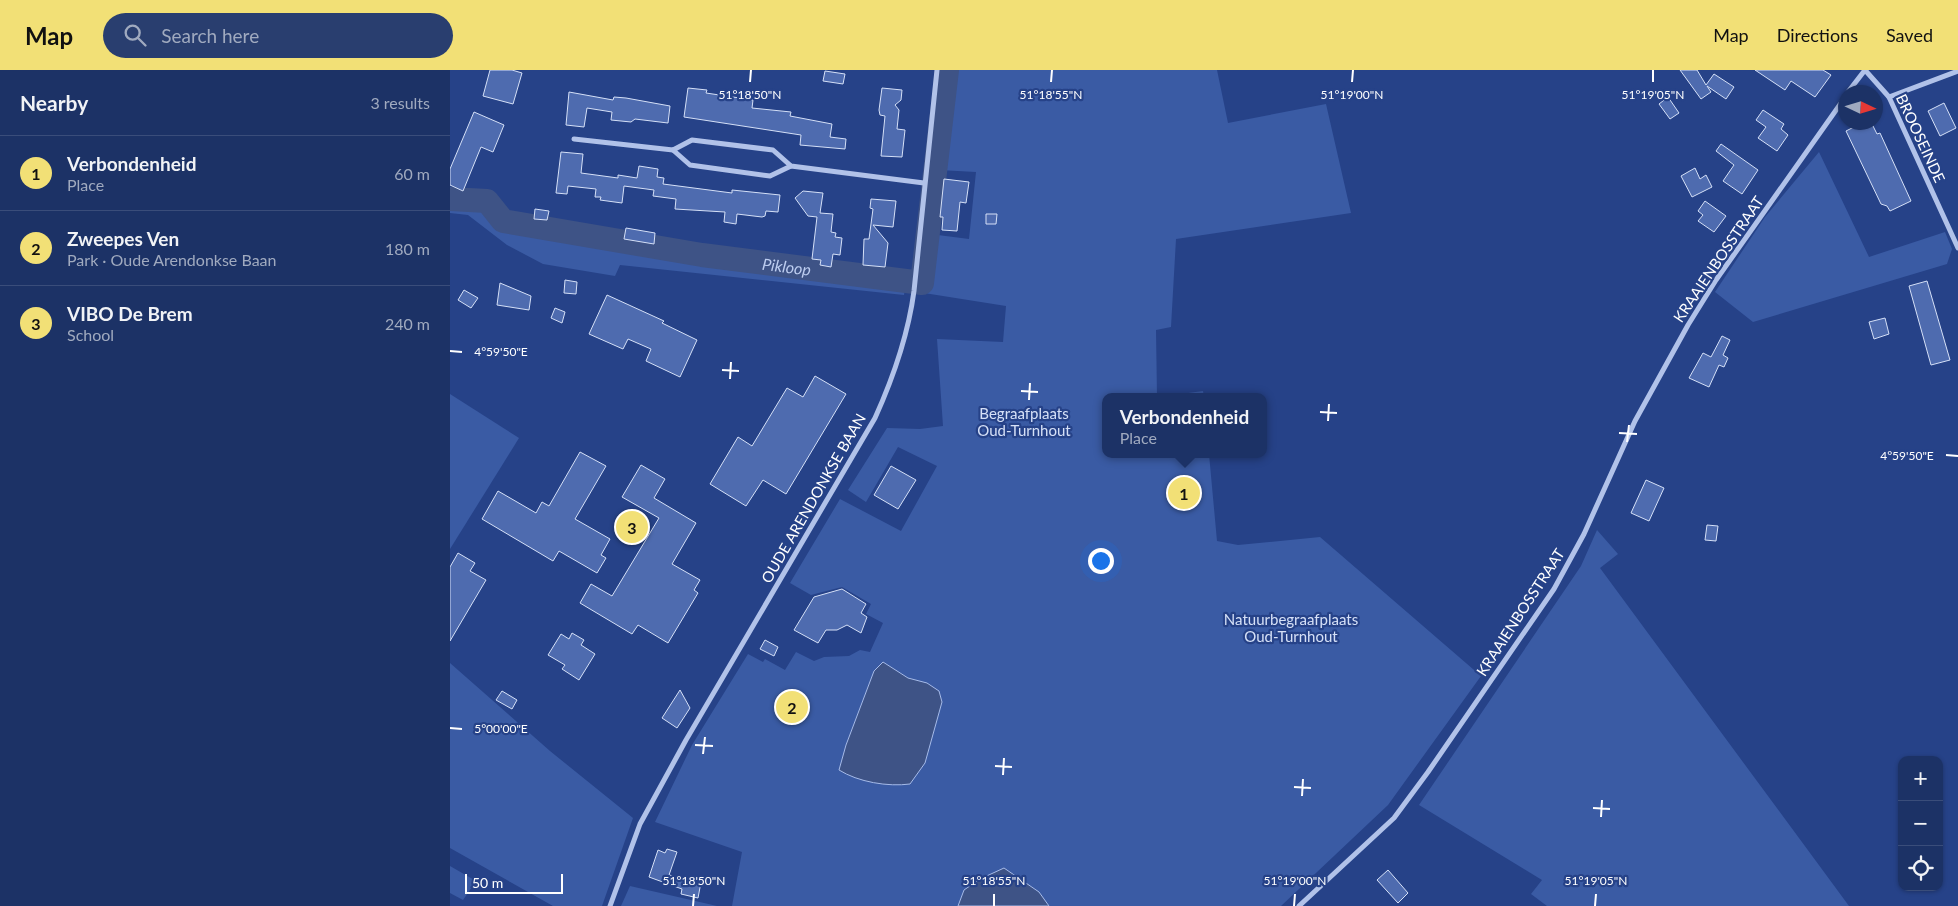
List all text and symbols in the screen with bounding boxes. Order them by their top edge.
search box [103,13,453,58]
text: Map [25,21,73,50]
icon: search [121,21,149,49]
text: Search here [161,24,259,47]
text: Map [1713,24,1749,46]
text: Directions [1777,24,1858,46]
text: Saved [1886,24,1933,46]
north arrow [1838,85,1883,130]
text: 51°18'50"N [719,87,781,102]
text: 51°18'55"N [1020,87,1082,102]
text: 51°19'00"N [1321,87,1383,102]
text: 51°19'05"N [1622,87,1684,102]
text: Nearby [20,90,88,115]
street label: BROOSEINDE [1893,91,1949,185]
text: 3 results [370,93,430,112]
text: Verbondenheid [67,152,196,175]
text: 1 [31,164,41,183]
text: 60 m [394,164,430,183]
text: Place [67,175,104,194]
street label: KRAAIENBOSSTRAAT [1669,192,1767,326]
text: Zweepes Ven [67,227,179,250]
text: 2 [31,239,41,258]
text: 180 m [385,239,430,258]
text: Park · Oude Arendonkse Baan [67,250,276,269]
water label: Pikloop [761,253,812,278]
text: VIBO De Brem [67,302,193,325]
text: 3 [31,314,41,333]
text: 240 m [385,314,430,333]
text: School [67,325,114,344]
text: 4°59'50"E [474,344,528,359]
popup [1102,393,1267,458]
park label: Begraafplaats Oud-Turnhout [977,404,1071,439]
text: Verbondenheid [1120,405,1249,428]
street label: OUDE ARENDONKSE BAAN [757,410,869,586]
text: Place [1120,428,1157,447]
text: 4°59'50"E [1880,448,1934,463]
pin: 1 [1168,474,1200,512]
pin: 3 [616,508,648,546]
street label: KRAAIENBOSSTRAAT [1472,545,1568,679]
your location [1088,548,1114,574]
park label: Natuurbegraafplaats Oud-Turnhout [1224,610,1358,645]
pin: 2 [776,688,808,726]
text: 5°00'00"E [474,721,528,736]
map controls [1898,756,1943,891]
button: + [1898,756,1943,801]
button: − [1898,801,1943,846]
button: locate [1898,846,1943,891]
scale bar [465,871,562,894]
text: 51°18'50"N [663,873,725,888]
text: 51°18'55"N [963,873,1025,888]
text: 51°19'00"N [1264,873,1326,888]
text: 51°19'05"N [1565,873,1627,888]
text: 50 m [472,874,503,891]

